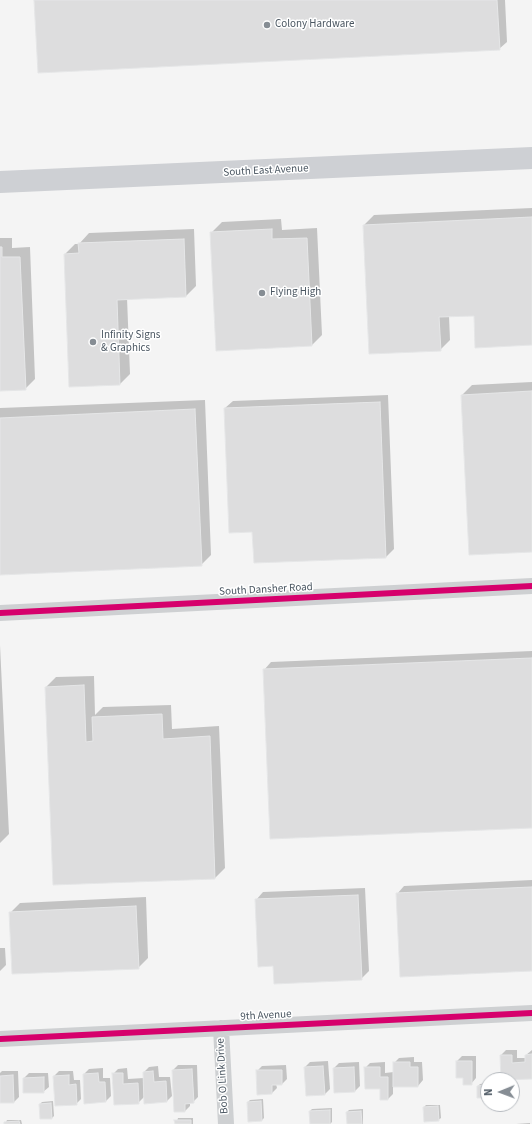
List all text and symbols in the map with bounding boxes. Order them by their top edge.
place label: Colony Hardware [275,18,354,32]
marker: Colony Hardware [262,20,272,30]
street label: South East Avenue [223,162,309,180]
place label: Flying High [270,286,321,300]
marker: Flying High [257,288,267,298]
place label: Infinity Signs & Graphics [101,329,160,355]
marker: Infinity Signs & Graphics [88,337,98,347]
street label: South Dansher Road [219,581,313,599]
street label: 9th Avenue [240,1008,292,1024]
street label: Bob O Link Drive [214,1038,232,1114]
north arrow [480,1072,520,1112]
text: N [481,1088,496,1096]

